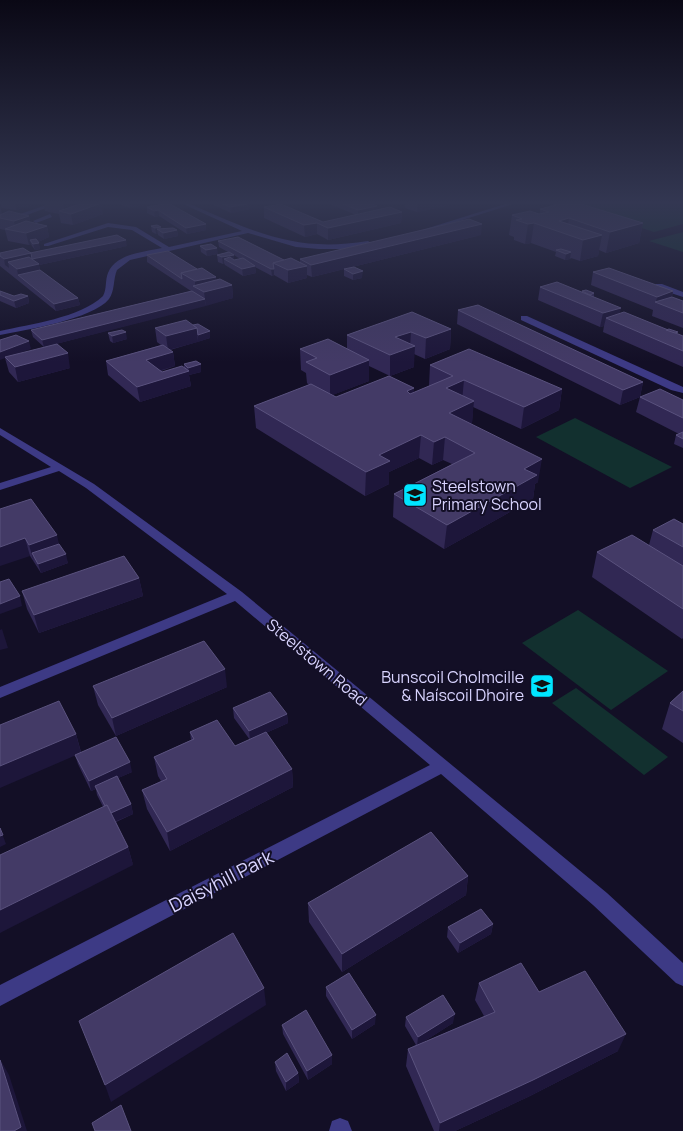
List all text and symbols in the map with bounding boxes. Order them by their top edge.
place label: Steelstown Primary School [432,475,542,515]
school or university icon: Steelstown Primary School [402,482,428,508]
street label: Steelstown Road [262,613,372,711]
place label: Bunscoil Cholmcille & Naíscoil Dhoire [381,666,524,706]
school or university icon: Bunscoil Cholmcille & Naíscoil Dhoire [529,673,555,699]
street label: Daisyhill Park [164,843,278,918]

